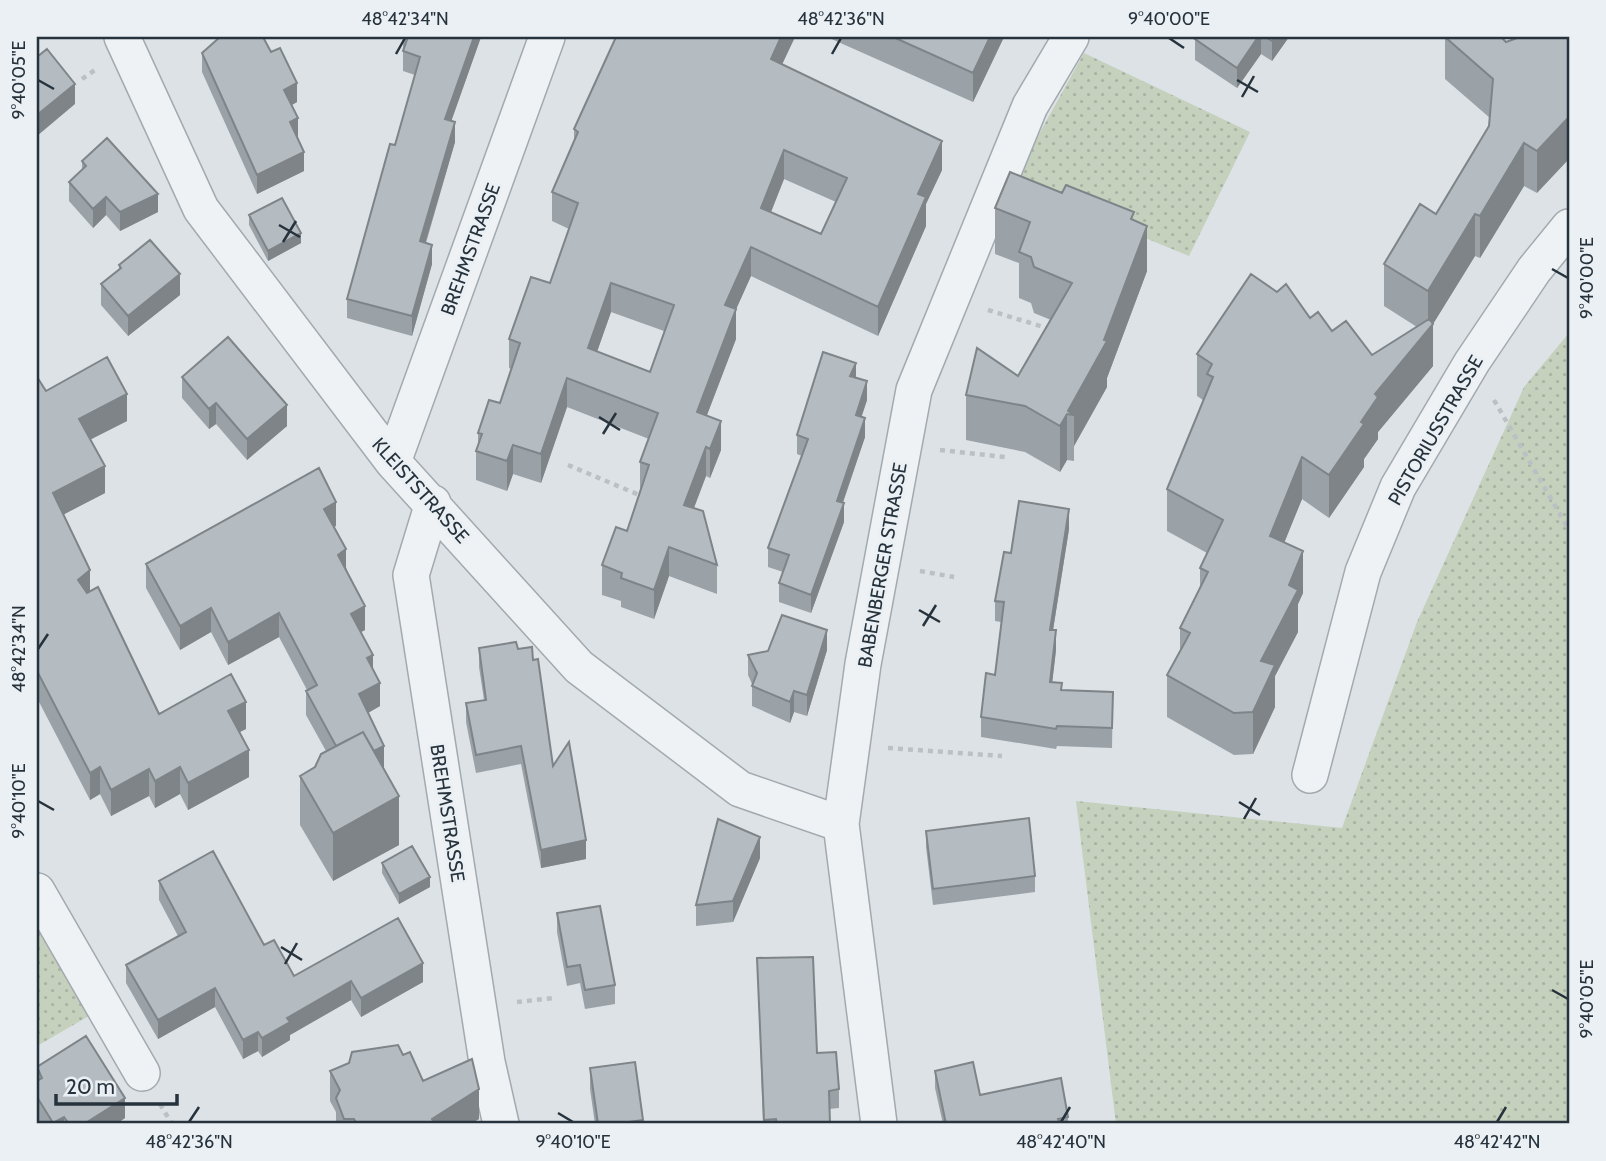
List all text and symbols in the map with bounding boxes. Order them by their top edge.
text: 48°42'34"N [361,8,449,30]
text: 48°42'36"N [797,8,885,30]
text: 9°40'00"E [1128,8,1210,30]
text: 9°40'05"E [8,40,30,120]
street label: BREHMSTRASSE [436,180,505,319]
text: 9°40'00"E [1576,237,1598,319]
street label: PISTORIUSSTRASSE [1383,351,1488,509]
street label: KLEISTSTRASSE [367,433,474,548]
street label: BABENBERGER STRASSE [853,461,912,669]
text: 48°42'34"N [8,605,30,693]
street label: BREHMSTRASSE [425,743,470,884]
text: 9°40'10"E [8,763,30,839]
text: 9°40'05"E [1576,959,1598,1039]
scale bar [56,1063,177,1107]
text: 20 m [66,1074,115,1099]
text: 48°42'36"N [145,1131,233,1153]
text: 9°40'10"E [535,1131,611,1153]
text: 48°42'40"N [1016,1131,1106,1153]
text: 48°42'42"N [1454,1131,1540,1153]

